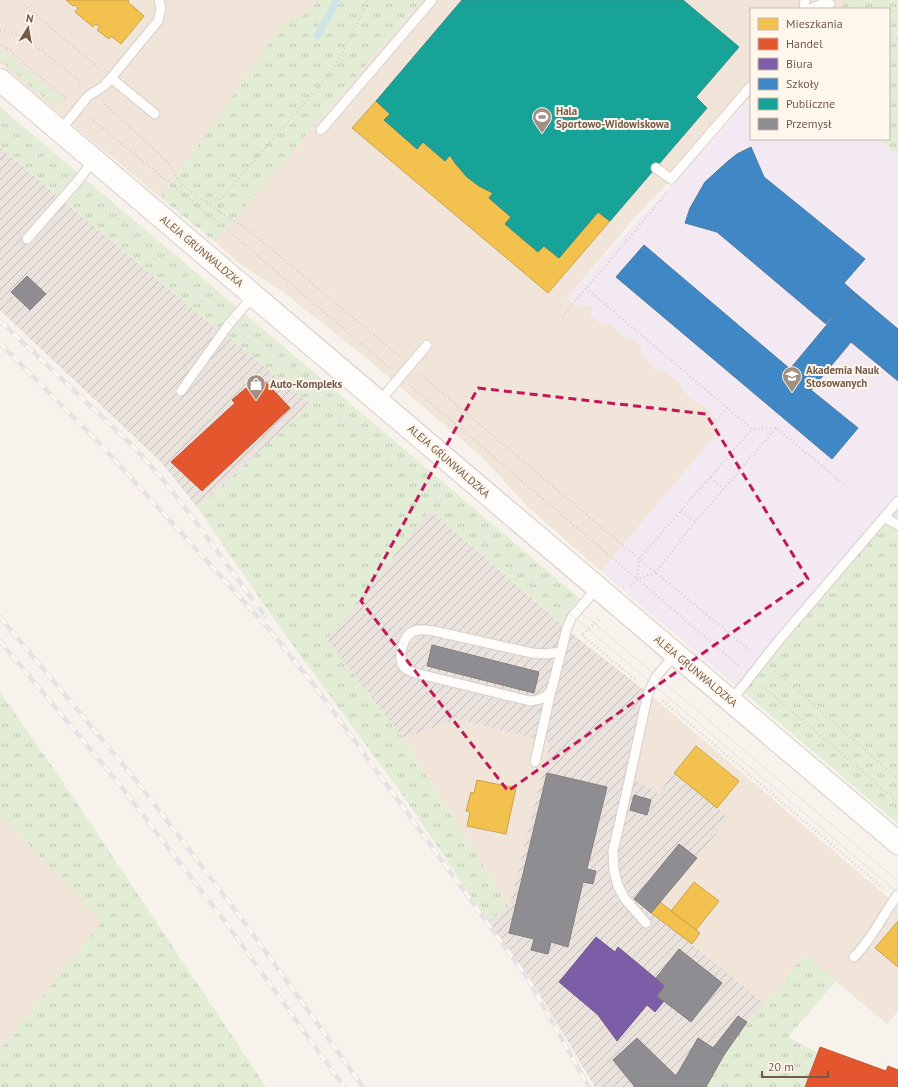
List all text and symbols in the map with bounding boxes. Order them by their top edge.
north arrow [8,8,48,48]
legend [750,8,890,140]
text: N [25,11,35,26]
text: Mieszkania [786,16,843,31]
text: Handel [786,36,823,51]
text: Biura [786,56,813,71]
text: Szkoły [786,76,819,91]
text: Publiczne [786,96,835,111]
place label: Hala Sportowo-Widowiskowa [556,104,669,131]
sports icon: Hala Sportowo-Widowiskowa [531,106,553,134]
text: Przemysł [786,116,832,131]
street label: ALEJA GRUNWALDZKA [157,212,247,290]
place label: Akademia Nauk Stosowanych [806,363,880,390]
school or university icon: Akademia Nauk Stosowanych [781,365,803,393]
shop icon: Auto-Kompleks [245,373,267,401]
place label: Auto-Kompleks [270,377,342,391]
street label: ALEJA GRUNWALDZKA [405,421,494,501]
street label: ALEJA GRUNWALDZKA [651,632,741,710]
scale bar [762,1053,828,1079]
text: 20 m [768,1059,794,1074]

